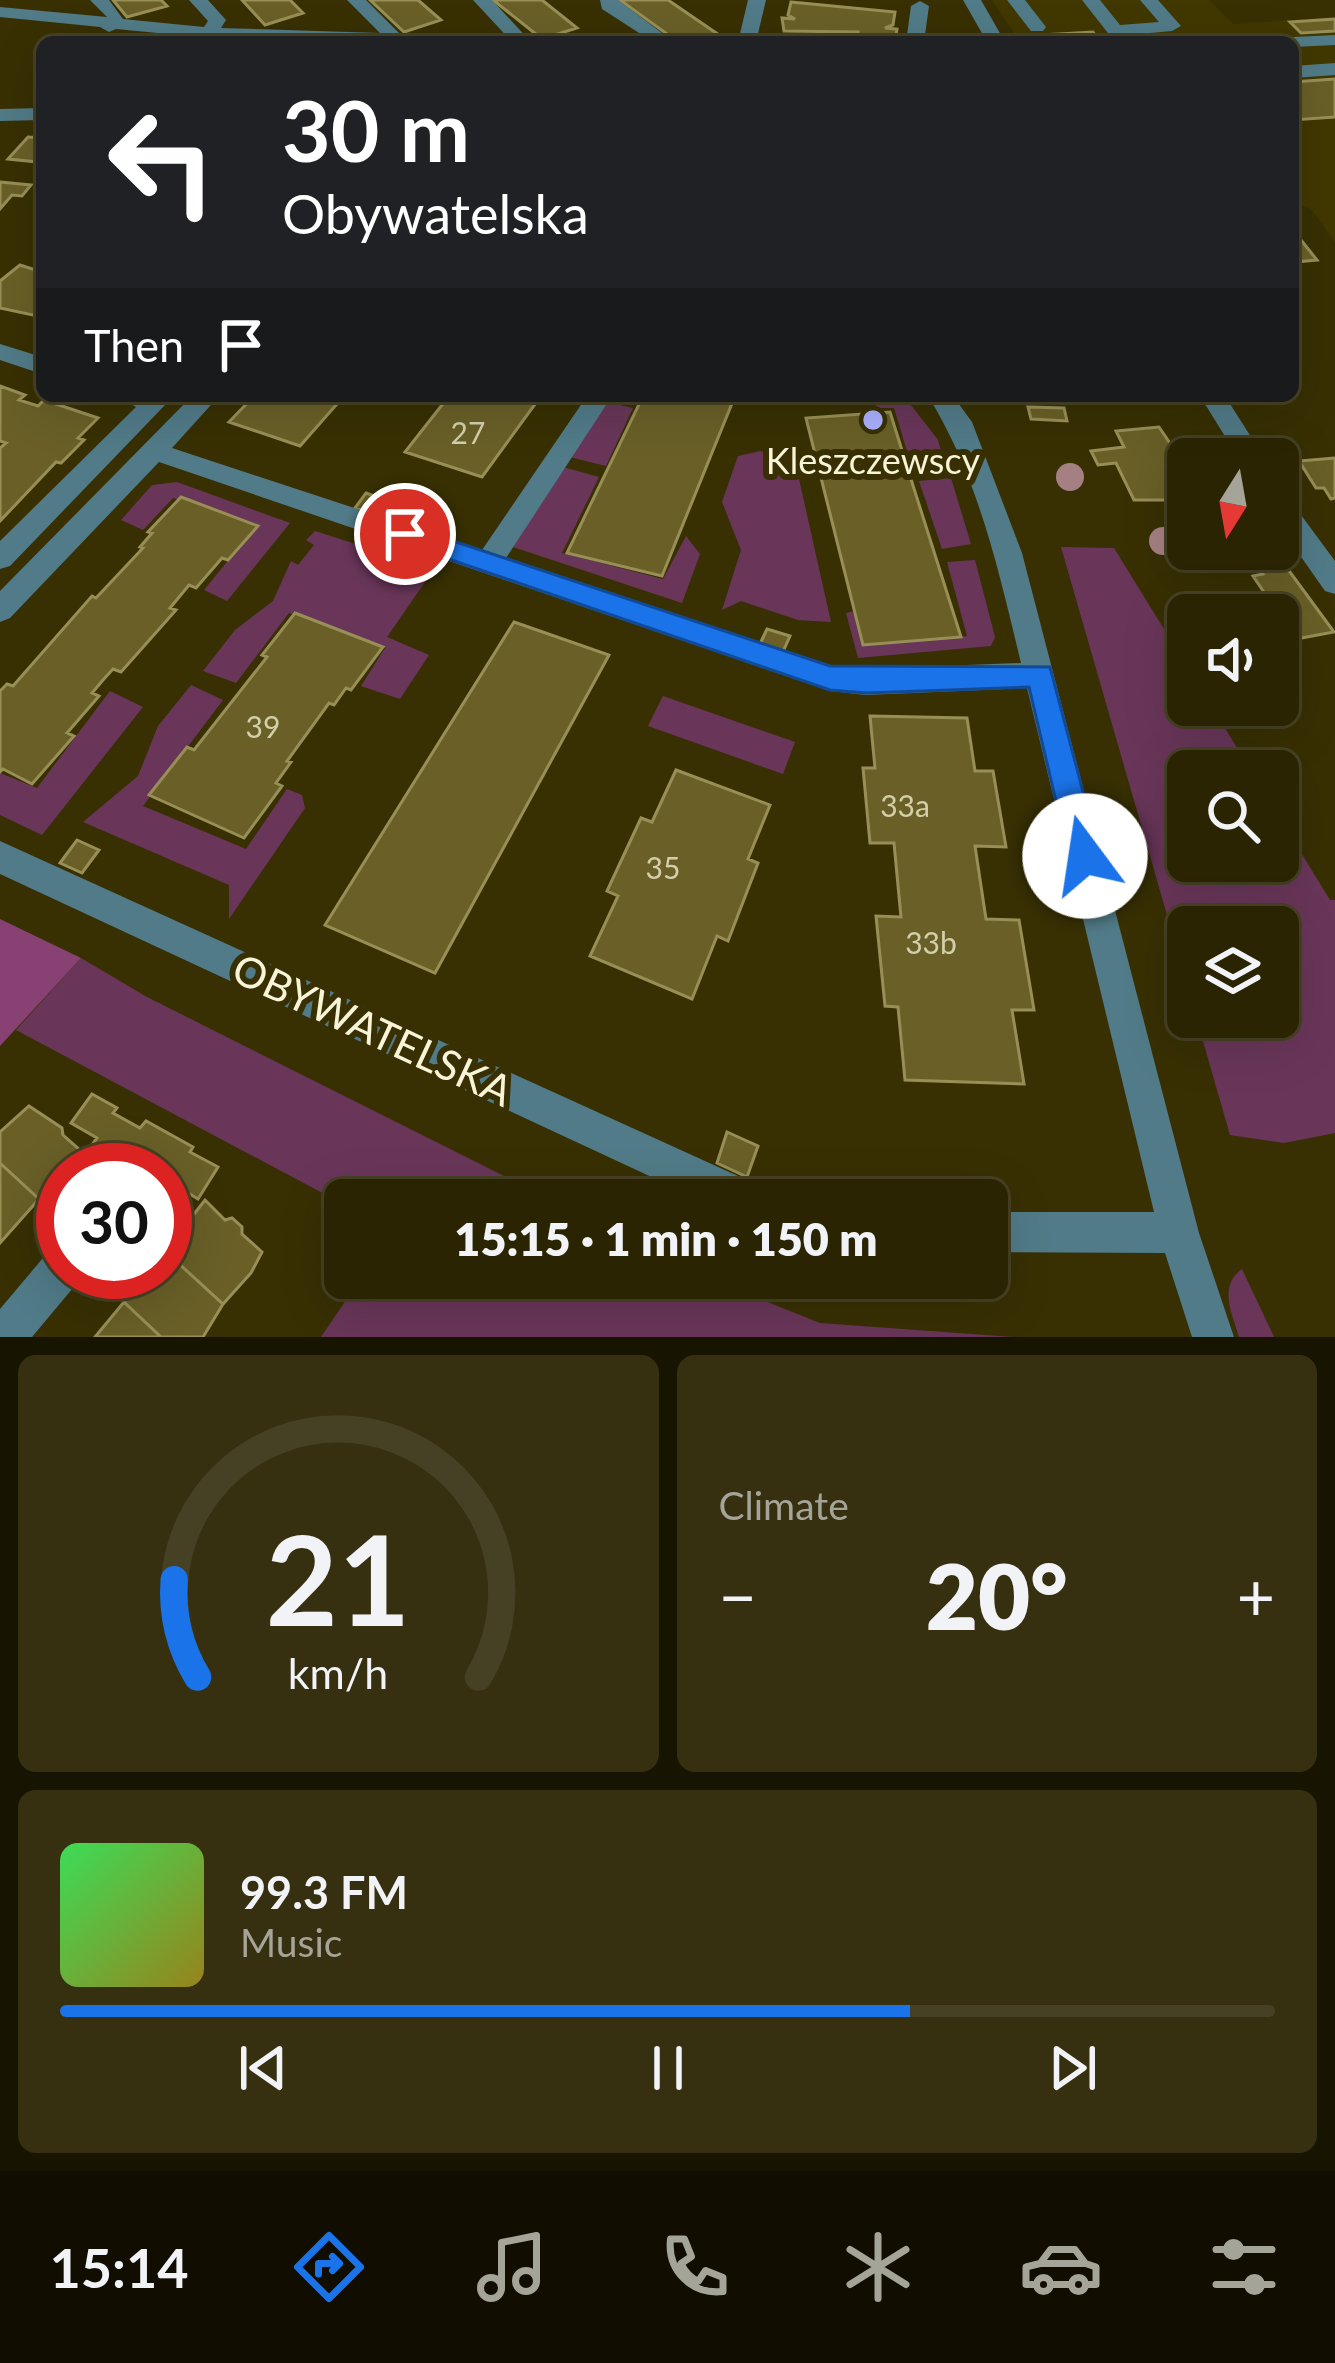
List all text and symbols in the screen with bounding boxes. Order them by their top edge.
text: 30 m [282,79,470,180]
icon: left [84,84,240,240]
text: Obywatelska [282,181,589,246]
icon: arrive [208,312,274,378]
text: Then [84,318,184,372]
marker: Kleszczewscy [860,407,886,433]
house number: 27 [451,414,485,450]
place label: Kleszczewscy [766,438,981,482]
north arrow [1167,438,1299,570]
map controls [1167,438,1299,1038]
pin [354,483,456,585]
icon: arrive [372,501,438,567]
button: sound [1167,594,1299,726]
house number: 39 [246,708,280,744]
button: search [1167,750,1299,882]
house number: 33a [880,787,930,823]
position arrow [1022,793,1148,919]
house number: 35 [646,849,680,885]
button: layers [1167,906,1299,1038]
house number: 33b [905,924,957,960]
street label: OBYWATELSKA [225,942,521,1116]
speed limit sign: 30 [36,1143,192,1299]
text: 15:15 · 1 min · 150 m [454,1212,878,1266]
text: Climate [719,1482,849,1528]
text: 21 [266,1503,411,1653]
text: 20° [926,1541,1068,1649]
text: − [719,1556,757,1635]
text: + [1237,1556,1275,1635]
text: km/h [288,1646,388,1697]
text: 99.3 FM [240,1865,408,1919]
text: Music [240,1919,342,1965]
icon: previous [230,2035,296,2101]
icon: pause [635,2035,701,2101]
icon: next [1040,2035,1106,2101]
icon: directions [287,2225,371,2309]
icon: music [470,2225,554,2309]
icon: phone [653,2225,737,2309]
icon: climate [836,2225,920,2309]
icon: car [1019,2225,1103,2309]
icon: filters [1202,2225,1286,2309]
text: 15:14 [49,2235,189,2300]

